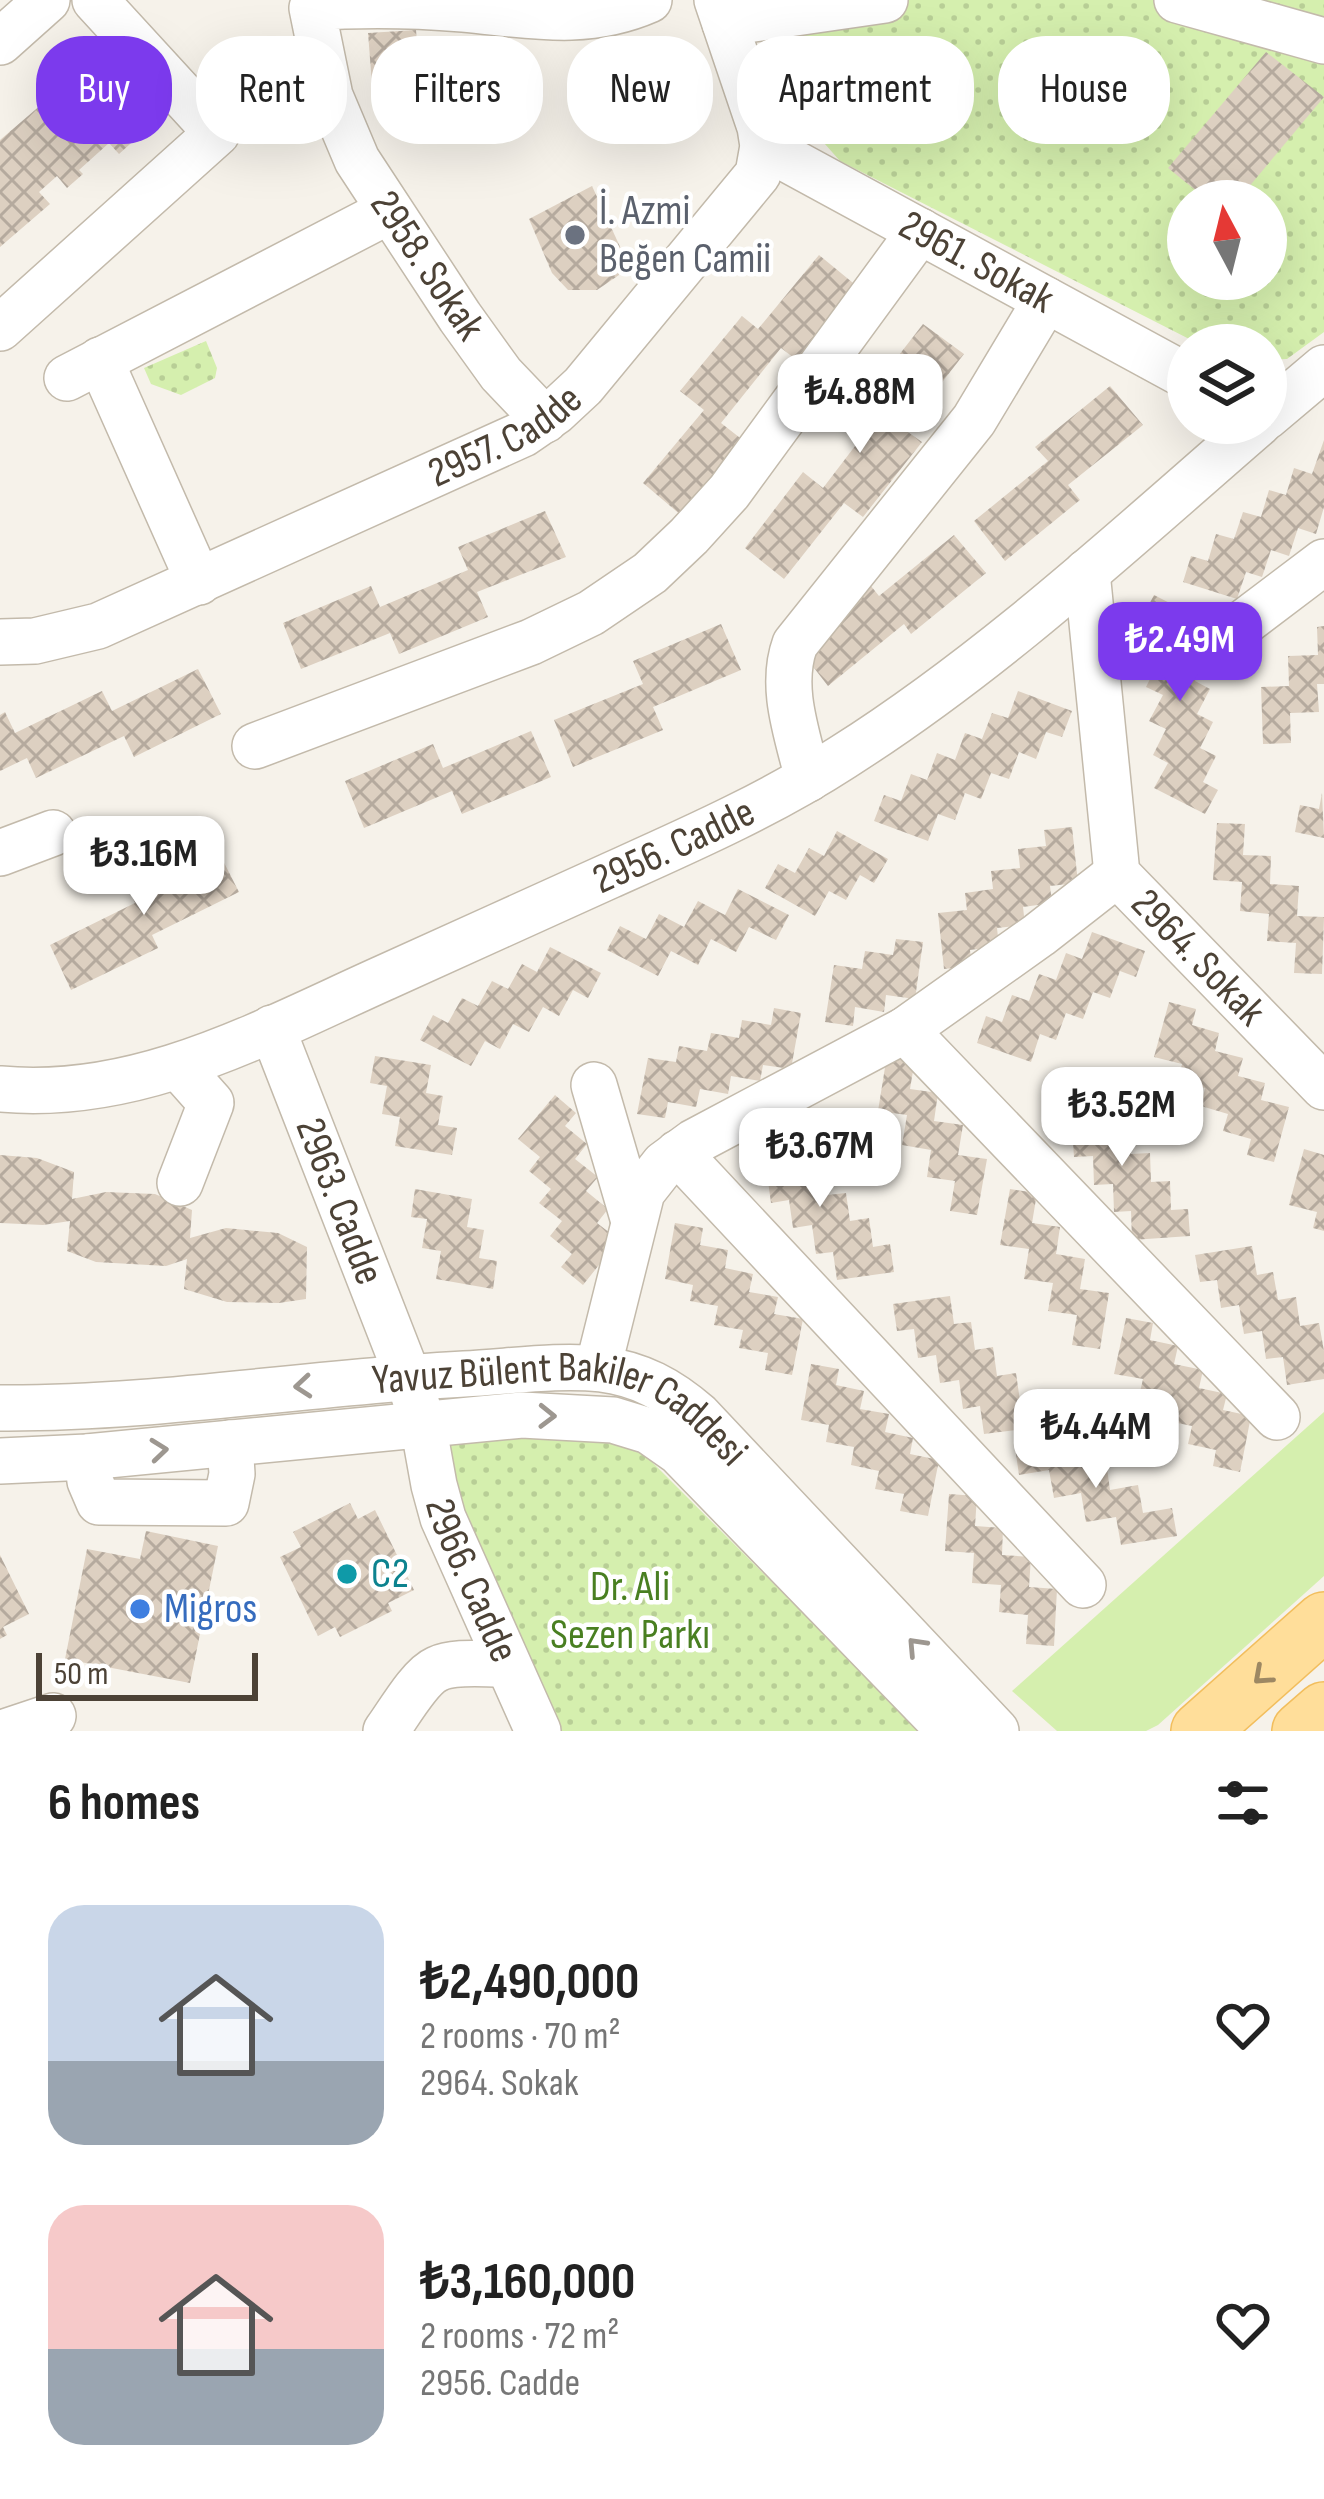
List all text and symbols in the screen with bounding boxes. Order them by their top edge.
chip: Buy [36,36,172,144]
chip: Rent [196,36,347,144]
chip: Filters [371,36,543,144]
chip: New [567,36,713,144]
chip: Apartment [737,36,974,144]
chip: House [998,36,1170,144]
north arrow [1167,180,1287,300]
map controls [1167,180,1287,444]
street label: 2958. Sokak [359,182,495,350]
place label: İ. Azmi Beğen Camii [599,186,771,285]
street label: 2961. Sokak [890,199,1063,325]
marker: İ. Azmi Beğen Camii [562,222,588,248]
button: layers [1167,324,1287,444]
pin: ₺4.88M [762,354,958,456]
text: ₺4.88M [805,369,915,416]
street label: 2957. Cadde [420,374,593,499]
pin: ₺2.49M [1082,602,1278,704]
text: ₺2.49M [1125,617,1235,664]
street label: 2956. Cadde [585,787,763,905]
pin: ₺3.16M [46,816,242,918]
text: ₺3.16M [90,831,198,878]
street label: 2964. Sokak [1120,878,1276,1037]
pin: ₺3.52M [1024,1067,1220,1169]
text: ₺3.52M [1068,1082,1176,1129]
pin: ₺3.67M [722,1108,918,1210]
street label: 2963. Cadde [284,1111,395,1292]
text: ₺3.67M [766,1123,874,1170]
street label: Yavuz Bülent Bakiler Caddesi [370,1342,758,1477]
one-way arrow [293,1373,312,1399]
pin: ₺4.44M [998,1389,1194,1491]
one-way arrow [538,1402,557,1428]
text: ₺4.44M [1041,1404,1151,1451]
one-way arrow [149,1438,168,1463]
street label: 2966. Cadde [413,1493,529,1670]
place label: C2 [371,1549,409,1600]
marker: C2 [334,1561,360,1587]
park label: Dr. Ali Sezen Parkı [550,1562,710,1661]
place label: Migros [164,1584,257,1635]
marker: Migros [127,1596,153,1622]
one-way arrow [908,1639,930,1660]
scale bar [36,1647,258,1700]
text: 50 m [54,1654,108,1694]
one-way arrow [1254,1662,1276,1683]
icon: filters [1210,1770,1276,1836]
text: 6 homes [48,1773,200,1834]
text: ₺2,490,000 [420,1952,639,2013]
icon: home [144,1953,288,2097]
icon: heart [1210,1992,1276,2058]
text: 2 rooms · 70 m² [420,2013,621,2060]
text: 2964. Sokak [420,2060,579,2107]
text: ₺3,160,000 [420,2252,635,2313]
icon: home [144,2253,288,2397]
icon: heart [1210,2292,1276,2358]
text: 2 rooms · 72 m² [420,2313,619,2360]
text: 2956. Cadde [420,2360,580,2407]

